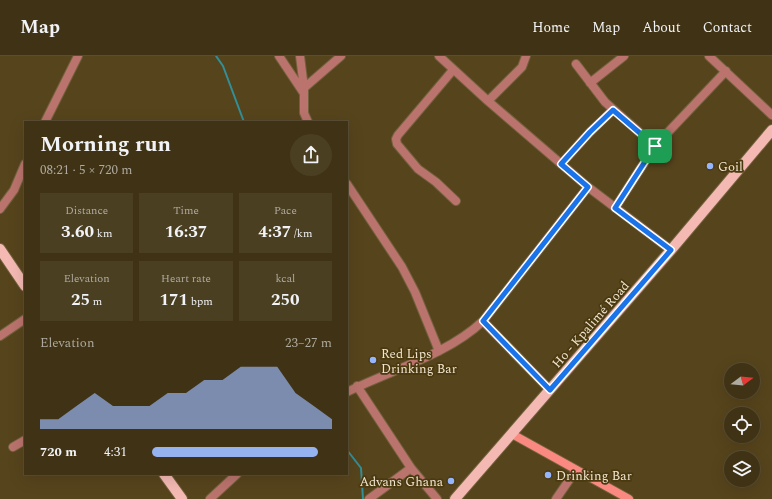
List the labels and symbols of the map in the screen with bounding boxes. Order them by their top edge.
pin [638,129,672,163]
place label: Goil [718,157,743,177]
marker: Goil [705,161,715,171]
street label: Ho - Kpalimé Road [547,277,634,373]
place label: Red Lips Drinking Bar [381,344,457,379]
marker: Red Lips Drinking Bar [368,355,378,365]
north arrow [724,363,760,399]
place label: Drinking Bar [556,466,632,486]
marker: Drinking Bar [543,470,553,480]
place label: Advans Ghana [360,472,444,492]
marker: Advans Ghana [446,476,456,486]

